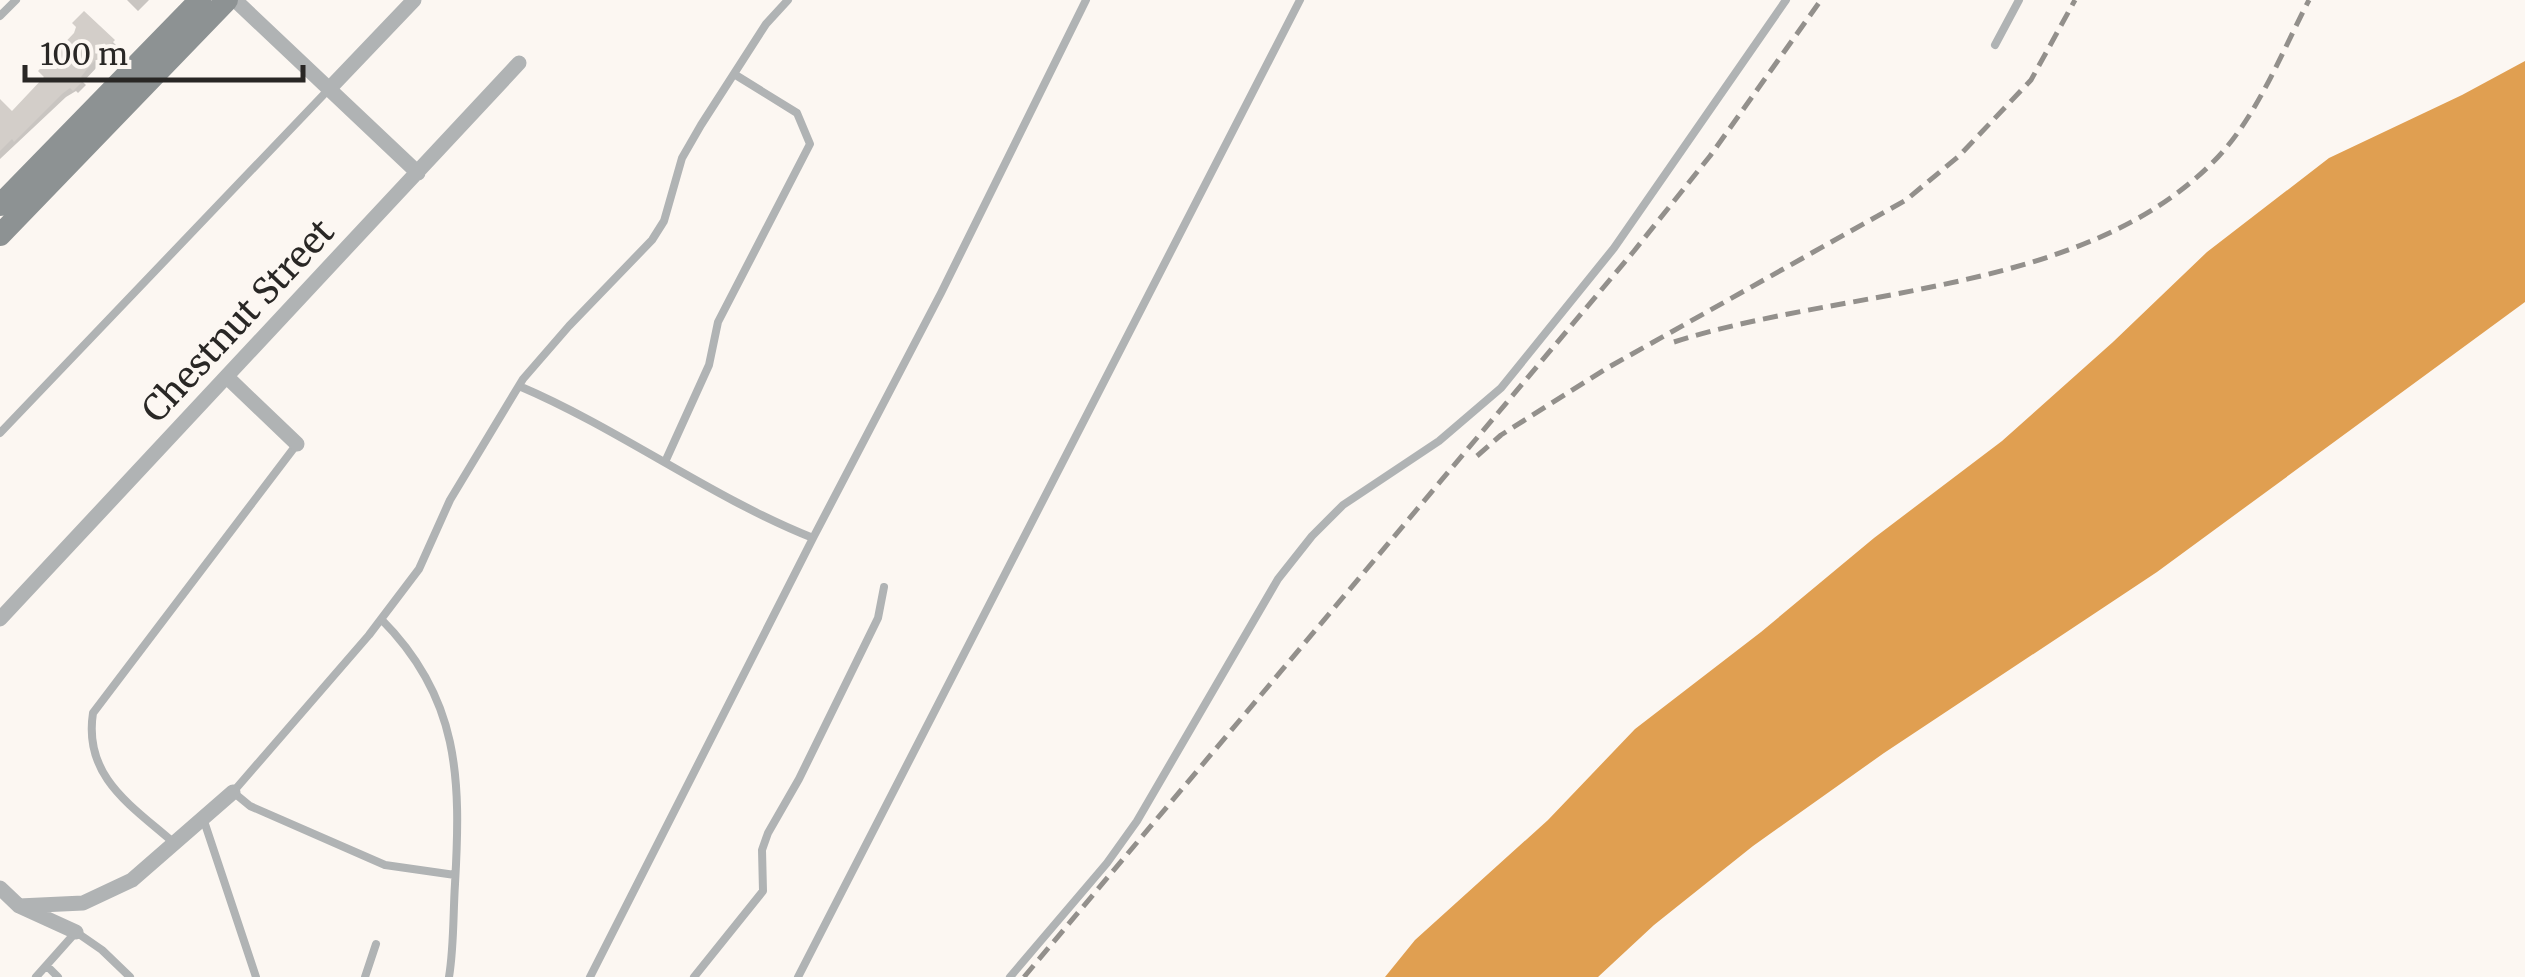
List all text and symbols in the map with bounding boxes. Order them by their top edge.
scale bar [25,20,302,82]
text: 100 m [40,35,128,73]
street label: Chestnut Street [133,210,344,432]

